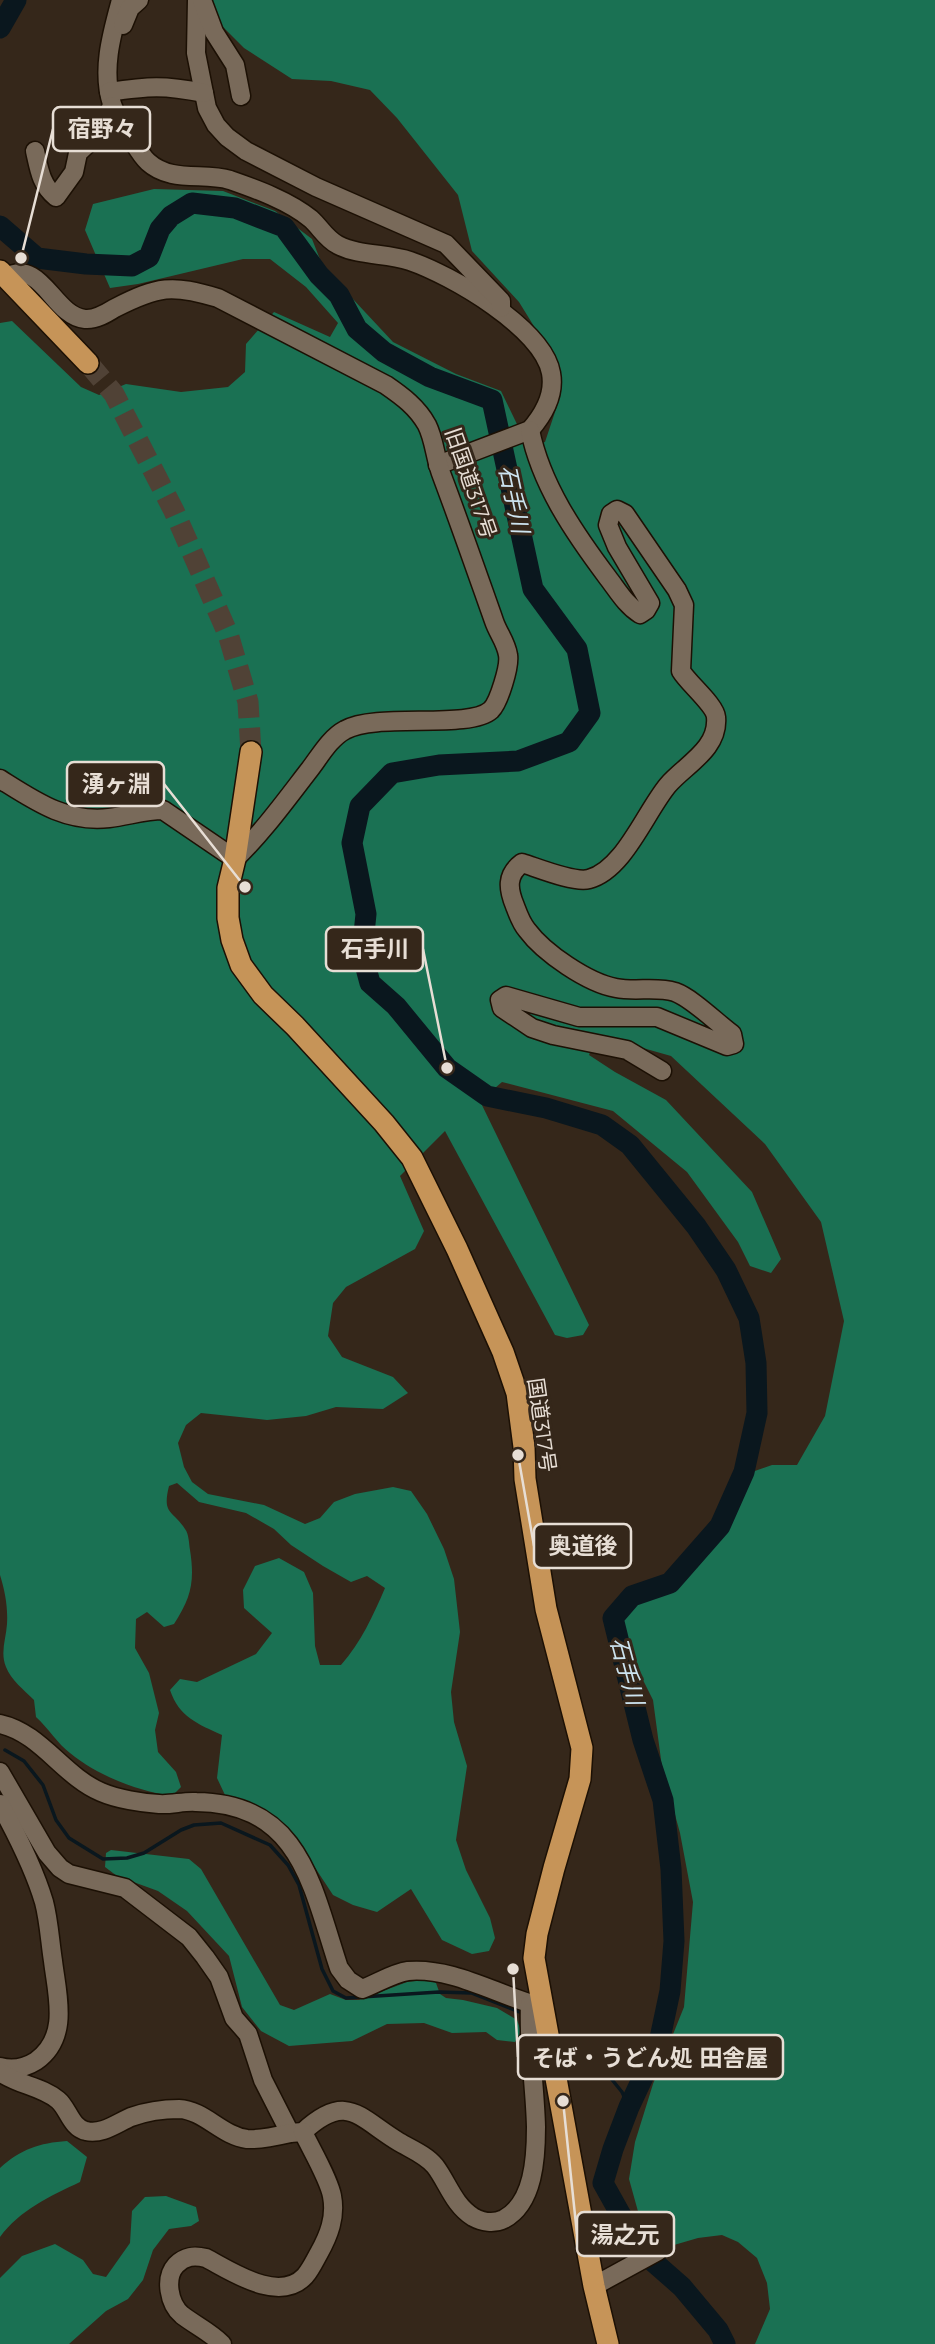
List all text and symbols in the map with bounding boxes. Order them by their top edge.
callout: 宿野々 [53,107,150,151]
text: 宿野々 [68,115,137,143]
street label: 旧国道317号 [440,424,502,542]
water label: 石手川 [493,462,535,539]
callout: 湧ヶ淵 [67,762,164,806]
text: 湧ヶ淵 [82,770,151,798]
callout: 石手川 [326,927,423,971]
text: 石手川 [341,935,410,963]
street label: 国道317号 [523,1376,561,1474]
callout: 奥道後 [534,1524,631,1568]
text: 奥道後 [549,1532,618,1560]
water label: 石手川 [605,1634,650,1711]
callout: そば・うどん処 田舎屋 [518,2035,783,2079]
text: そば・うどん処 田舎屋 [532,2044,768,2072]
callout: 湯之元 [577,2212,674,2256]
text: 湯之元 [591,2221,660,2249]

